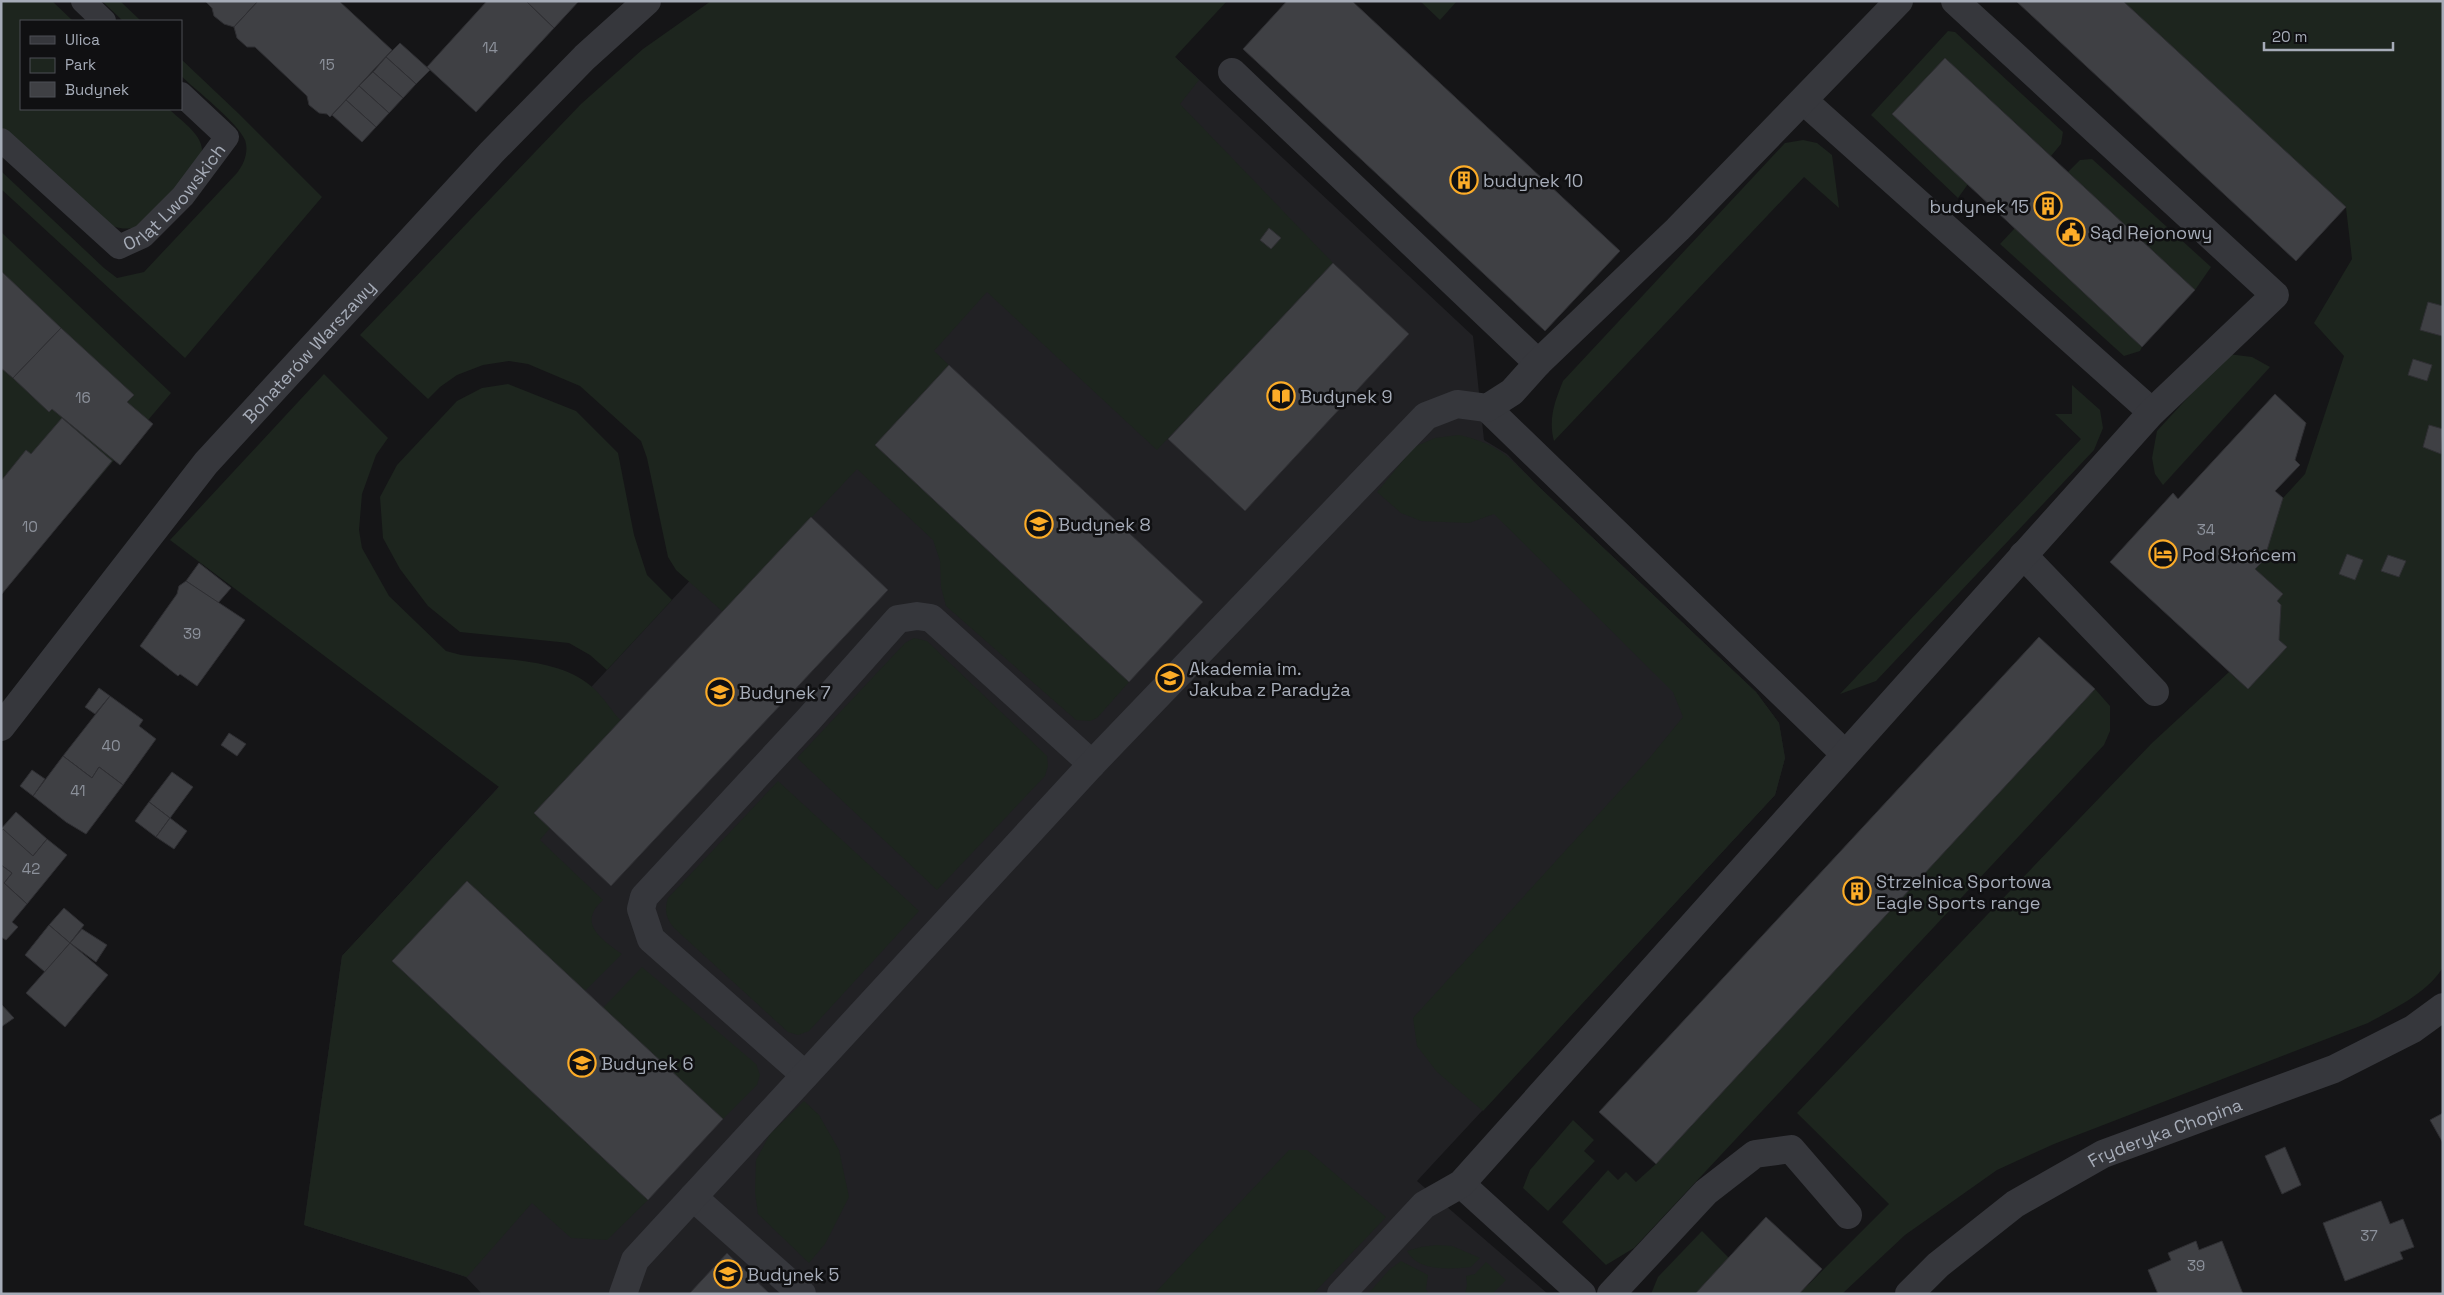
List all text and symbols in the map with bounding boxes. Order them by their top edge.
legend [20,20,182,110]
scale bar [2264,20,2393,52]
text: 20 m [2272,27,2307,46]
text: Ulica [65,30,100,49]
house number: 14 [482,38,498,57]
text: Park [65,55,96,74]
house number: 15 [319,55,335,74]
text: Budynek [65,80,129,99]
street label: Orląt Lwowskich [119,139,230,255]
building icon: budynek 10 [1449,165,1479,195]
place label: budynek 10 [1483,169,1583,192]
building icon: budynek 15 [2033,191,2063,221]
place label: budynek 15 [1929,195,2029,218]
public building icon: Sąd Rejonowy [2056,217,2086,247]
place label: Sąd Rejonowy [2090,221,2212,244]
street label: Bohaterów Warszawy [237,275,380,427]
library icon: Budynek 9 [1266,381,1296,411]
place label: Budynek 9 [1300,385,1393,408]
house number: 16 [75,388,91,407]
school or university icon: Budynek 8 [1024,509,1054,539]
place label: Budynek 8 [1058,513,1151,536]
house number: 10 [22,517,38,536]
house number: 34 [2197,520,2215,539]
hotel icon: Pod Słońcem [2148,539,2178,569]
place label: Pod Słońcem [2182,543,2297,566]
house number: 39 [183,624,201,643]
place label: Akademia im. Jakuba z Paradyża [1189,657,1351,701]
school or university icon: Akademia im. Jakuba z Paradyża [1155,663,1185,693]
school or university icon: Budynek 7 [705,677,735,707]
place label: Budynek 7 [739,681,831,704]
house number: 40 [102,736,121,755]
house number: 41 [70,781,86,800]
house number: 42 [22,859,40,878]
place label: Strzelnica Sportowa Eagle Sports range [1876,870,2051,914]
building icon: Strzelnica Sportowa Eagle Sports range [1842,876,1872,906]
school or university icon: Budynek 6 [567,1048,597,1078]
place label: Budynek 6 [601,1052,694,1075]
street label: Fryderyka Chopina [2083,1092,2245,1172]
house number: 37 [2360,1226,2378,1245]
house number: 39 [2187,1256,2205,1275]
school or university icon: Budynek 5 [713,1259,743,1289]
place label: Budynek 5 [747,1263,839,1286]

